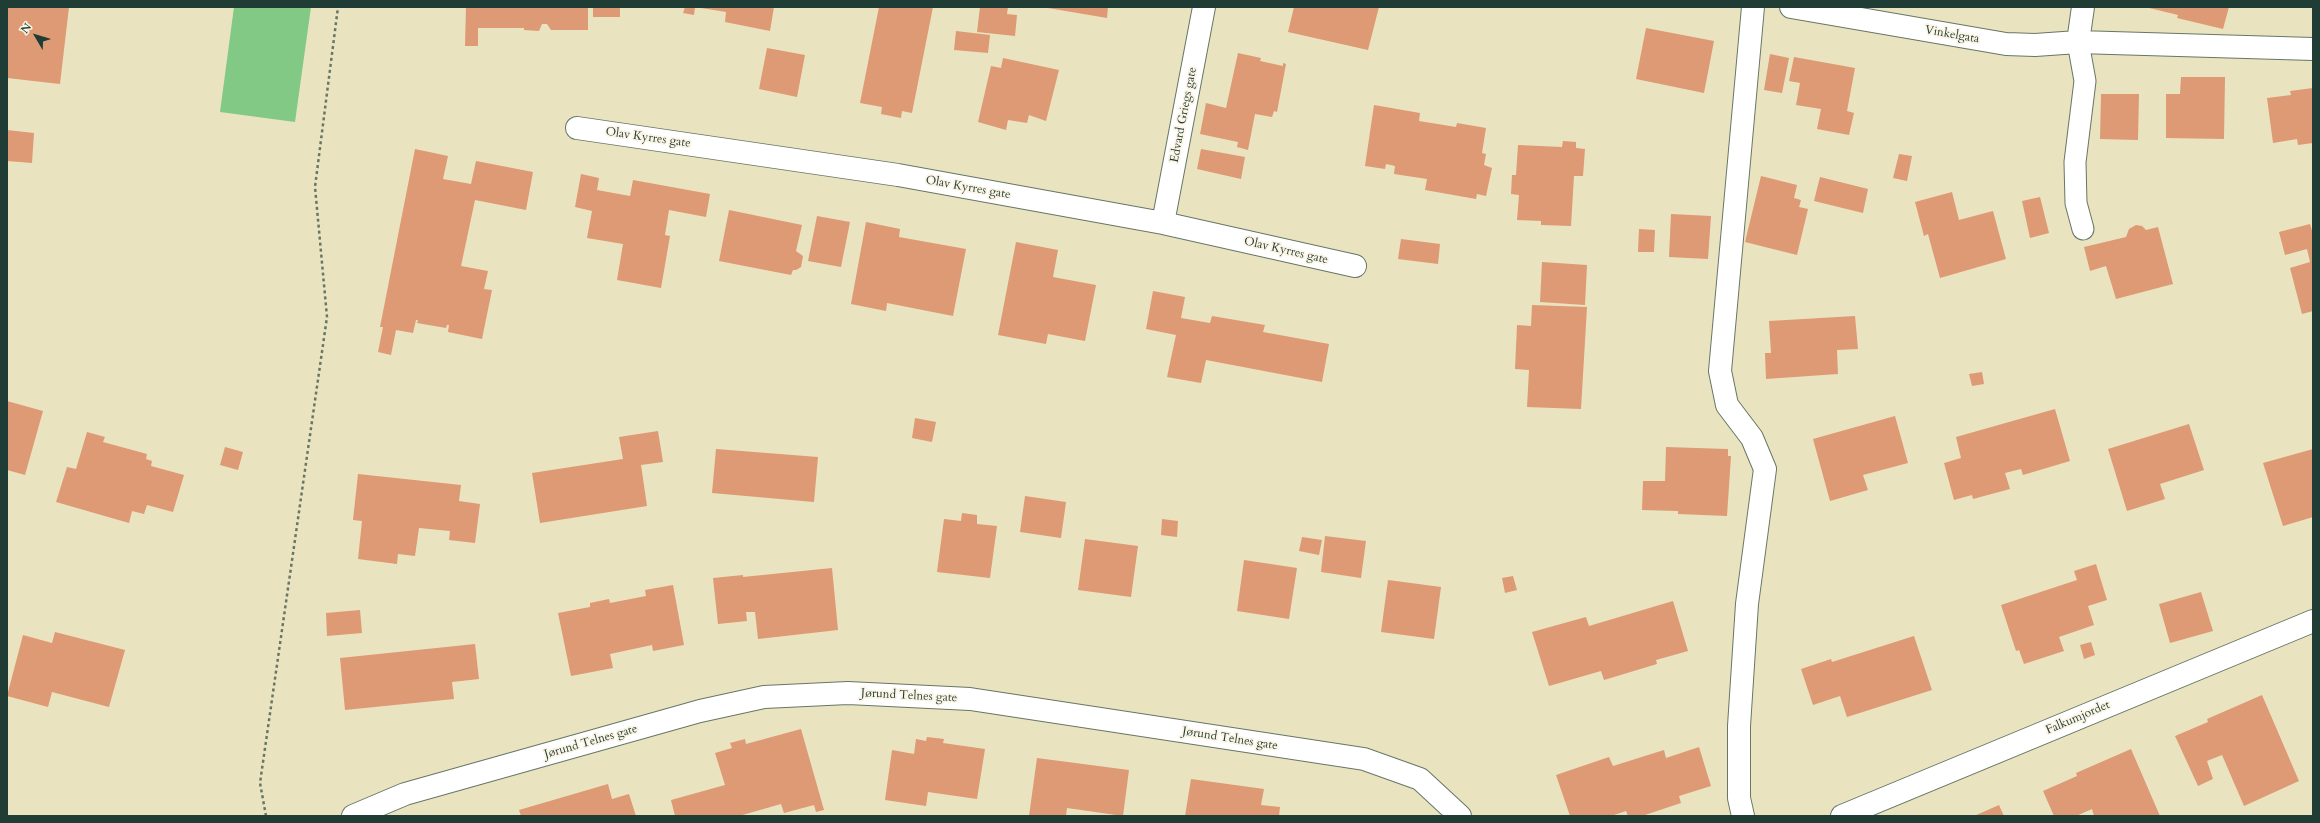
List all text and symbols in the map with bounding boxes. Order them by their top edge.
north arrow [16,16,56,56]
text: N [17,20,35,37]
street label: Vinkelgata [1924,23,1980,47]
street label: Edvard Griegs gate [1168,66,1200,164]
street label: Olav Kyrres gate [605,125,691,151]
street label: Olav Kyrres gate [925,173,1011,203]
street label: Olav Kyrres gate [1243,234,1329,268]
street label: Jørund Telnes gate [861,686,957,706]
street label: Falkumjordet [2044,698,2112,738]
street label: Jørund Telnes gate [543,722,639,762]
street label: Jørund Telnes gate [1181,724,1279,754]

